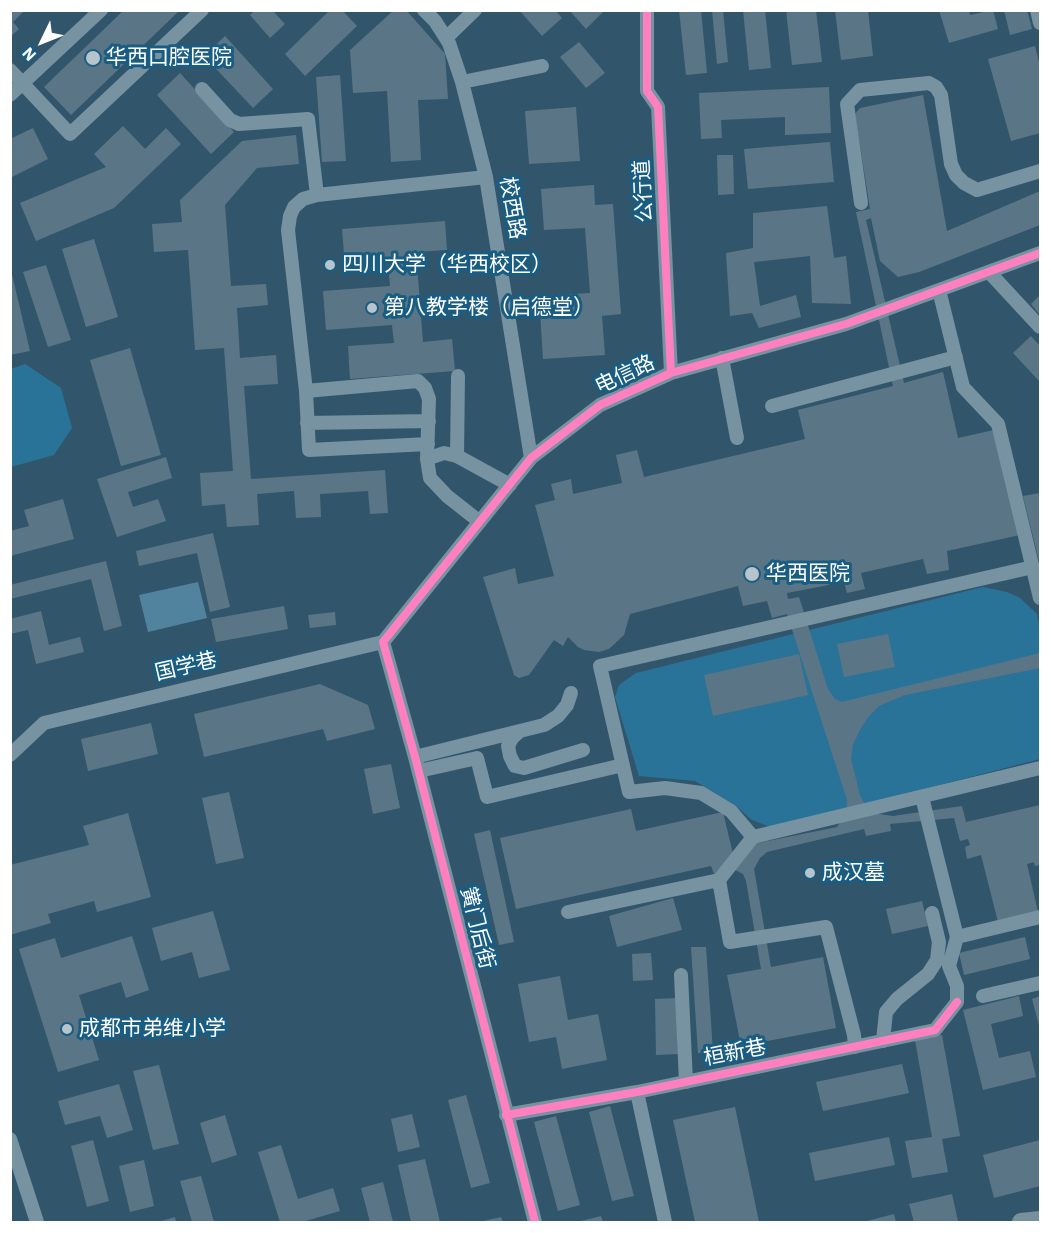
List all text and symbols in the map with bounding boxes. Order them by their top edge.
north arrow [12,12,72,72]
text: N [18,43,40,65]
place label: 华西口腔医院 [106,45,232,71]
marker: 华西口腔医院 [84,49,102,67]
street label: 公行道 [630,159,658,223]
street label: 校西路 [494,175,530,241]
place label: 四川大学（华西校区） [342,252,552,278]
marker: 四川大学（华西校区） [323,258,337,272]
place label: 第八教学楼（启德堂） [384,295,594,321]
marker: 第八教学楼（启德堂） [365,301,379,315]
street label: 电信路 [591,350,659,400]
place label: 华西医院 [766,561,850,587]
marker: 华西医院 [743,565,761,583]
street label: 国学巷 [152,648,220,686]
place label: 成汉墓 [822,860,885,886]
marker: 成汉墓 [803,866,817,880]
street label: 黉门后街 [455,884,499,972]
place label: 成都市弟维小学 [79,1016,226,1042]
marker: 成都市弟维小学 [60,1022,74,1036]
street label: 桓新巷 [702,1035,768,1071]

